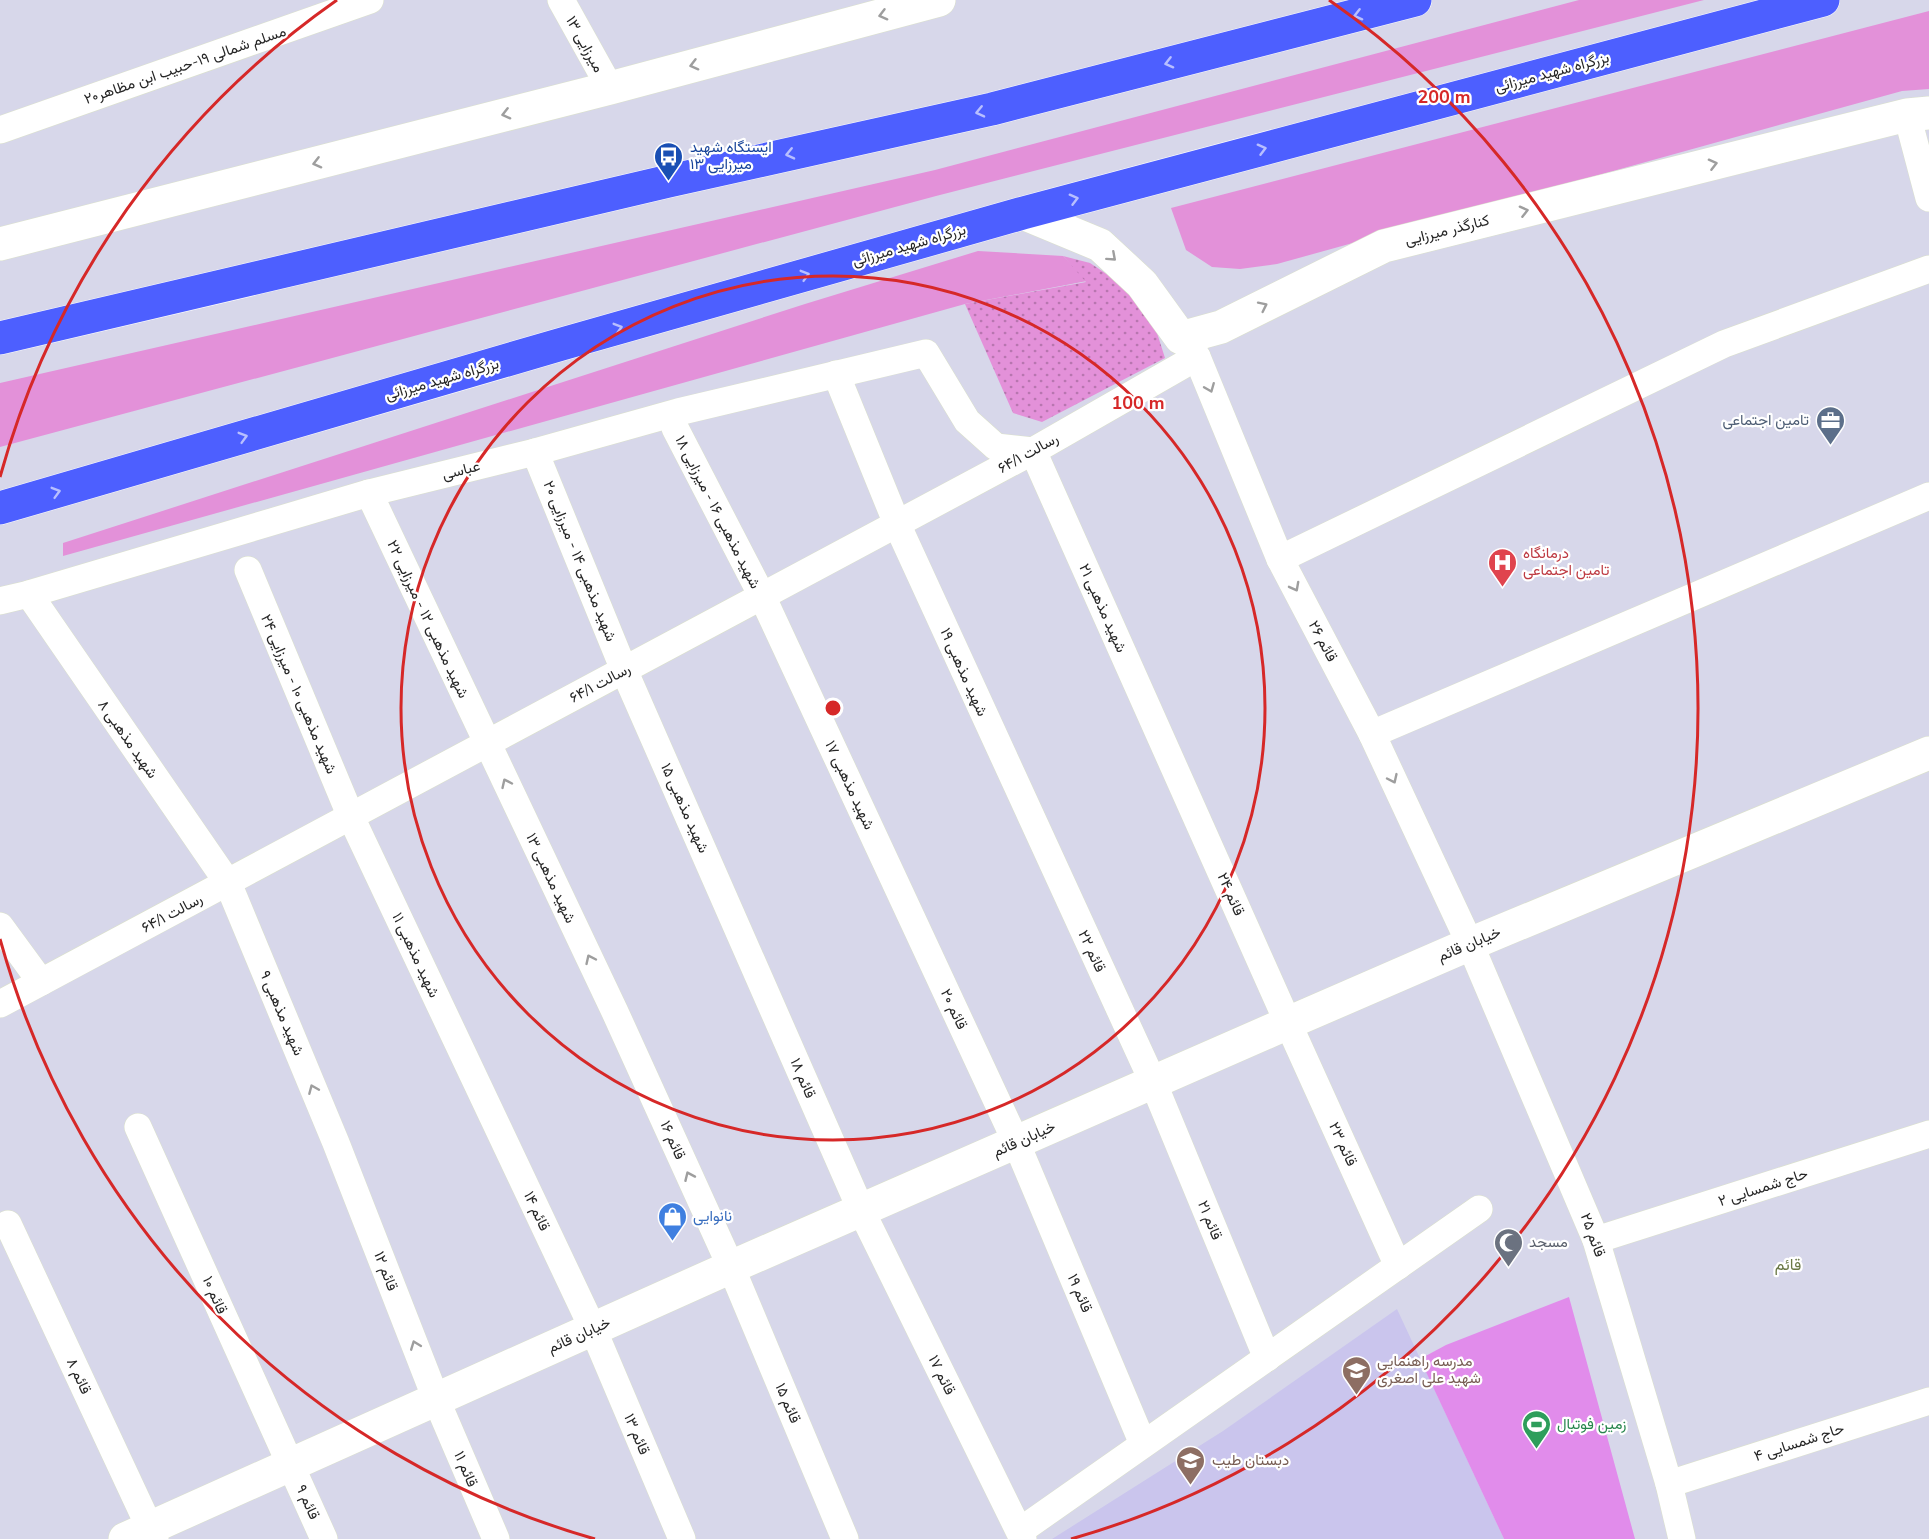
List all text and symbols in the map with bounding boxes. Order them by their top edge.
one-way arrow [1353,7,1363,20]
one-way arrow [878,8,889,20]
street label: میرزایی ۱۳ [561,12,609,76]
street label: مسلم شمالی ۱۹-حبیب ابن مظاهر۲۰ [81,21,289,109]
street label: بزرگراه شهید میرزائی [1493,47,1611,97]
one-way arrow [1165,56,1175,69]
one-way arrow [689,58,700,70]
text: 200 m [1417,85,1471,109]
one-way arrow [976,105,986,118]
one-way arrow [501,107,511,120]
place label: ایستگاه شهید میرزایی ۱۳ [690,137,772,174]
bus stop icon: ایستگاه شهید میرزایی ۱۳ [653,140,685,182]
one-way arrow [1256,144,1267,156]
one-way arrow [785,147,795,160]
one-way arrow [312,155,322,168]
one-way arrow [1708,158,1718,171]
one-way arrow [1068,194,1079,206]
one-way arrow [1518,206,1528,219]
street label: کنارگذر میرزایی [1403,210,1492,250]
street label: بزرگراه شهید میرزائی [850,219,968,271]
one-way arrow [1105,250,1116,261]
one-way arrow [799,270,810,282]
one-way arrow [1257,302,1268,314]
one-way arrow [612,323,623,335]
street label: بزرگراه شهید میرزائی [383,353,501,405]
one-way arrow [1203,382,1215,393]
text: 100 m [1111,391,1165,415]
office icon: تامین اجتماعی [1814,404,1846,446]
place label: تامین اجتماعی [1722,410,1809,430]
street label: رسالت ۶۴/۱ [994,428,1062,478]
one-way arrow [237,432,248,444]
street label: شهید مذهبی ۱۶ - میرزایی ۱۸ [671,432,765,592]
street label: عباسی [440,456,482,484]
street label: شهید مذهبی ۱۴ - میرزایی ۲۰ [539,478,622,645]
one-way arrow [51,486,61,499]
street label: شهید مذهبی ۱۲ - میرزایی ۲۲ [382,537,474,702]
place label: درمانگاه تامین اجتماعی [1523,543,1610,580]
hospital icon: درمانگاه تامین اجتماعی [1486,546,1518,588]
street label: شهید مذهبی ۲۱ [1074,560,1132,656]
one-way arrow [1288,580,1299,591]
street label: شهید مذهبی ۱۰ - میرزایی ۲۴ [256,611,342,777]
street label: قائم ۲۶ [1304,617,1342,665]
street label: شهید مذهبی ۱۹ [936,625,992,719]
street label: رسالت ۶۴/۱ [566,659,634,707]
street label: شهید مذهبی ۸ [93,696,163,783]
centre of rings [823,698,843,718]
street label: شهید مذهبی ۱۷ [821,737,879,833]
street label: شهید مذهبی ۱۵ [656,760,714,856]
one-way arrow [1386,772,1398,783]
one-way arrow [502,778,514,789]
street label: شهید مذهبی ۱۳ [521,830,581,927]
street label: قائم ۲۴ [1213,869,1249,919]
street label: رسالت ۶۴/۱ [138,889,206,937]
street label: شهید مذهبی ۱۱ [388,909,445,1001]
street label: خیابان قائم [1434,922,1504,966]
street label: قائم ۲۲ [1074,927,1111,975]
one-way arrow [585,955,597,966]
street label: شهید مذهبی ۹ [255,967,309,1059]
street label: قائم ۲۰ [936,985,972,1033]
street label: قائم ۱۸ [786,1055,820,1101]
one-way arrow [308,1084,320,1095]
street label: خیابان قائم [989,1116,1059,1162]
street label: قائم ۱۶ [656,1117,690,1163]
street label: قائم ۲۳ [1324,1119,1362,1169]
street label: حاج شمسایی ۲ [1716,1163,1811,1212]
one-way arrow [685,1171,697,1182]
street label: قائم ۱۴ [519,1188,555,1234]
street label: قائم ۲۱ [1193,1197,1227,1243]
shop icon: نانوایی [656,1200,688,1242]
place label: نانوایی [693,1206,732,1226]
street label: قائم ۲۵ [1576,1210,1610,1260]
mosque icon: مسجد [1492,1226,1524,1268]
place label: مسجد [1529,1232,1568,1252]
street label: قائم ۱۲ [369,1248,403,1294]
district label: قائم [1775,1254,1801,1276]
street label: قائم ۱۹ [1063,1271,1097,1316]
street label: قائم ۱۰ [198,1273,232,1317]
street label: خیابان قائم [544,1312,614,1358]
one-way arrow [410,1340,422,1351]
place label: مدرسه راهنمایی شهید علی اصغری [1377,1351,1481,1388]
street label: قائم ۱۷ [924,1352,960,1398]
school or university icon: مدرسه راهنمایی شهید علی اصغری [1340,1354,1372,1396]
street label: قائم ۸ [62,1355,96,1397]
street label: قائم ۱۵ [771,1380,805,1426]
sports icon: زمین فوتبال [1520,1408,1552,1450]
street label: قائم ۱۳ [619,1410,655,1458]
place label: زمین فوتبال [1557,1414,1626,1434]
street label: حاج شمسایی ۴ [1751,1418,1847,1467]
school or university icon: دبستان طیب [1175,1444,1207,1486]
street label: قائم ۱۱ [449,1448,483,1490]
place label: دبستان طیب [1212,1450,1289,1470]
street label: قائم ۹ [292,1481,325,1523]

